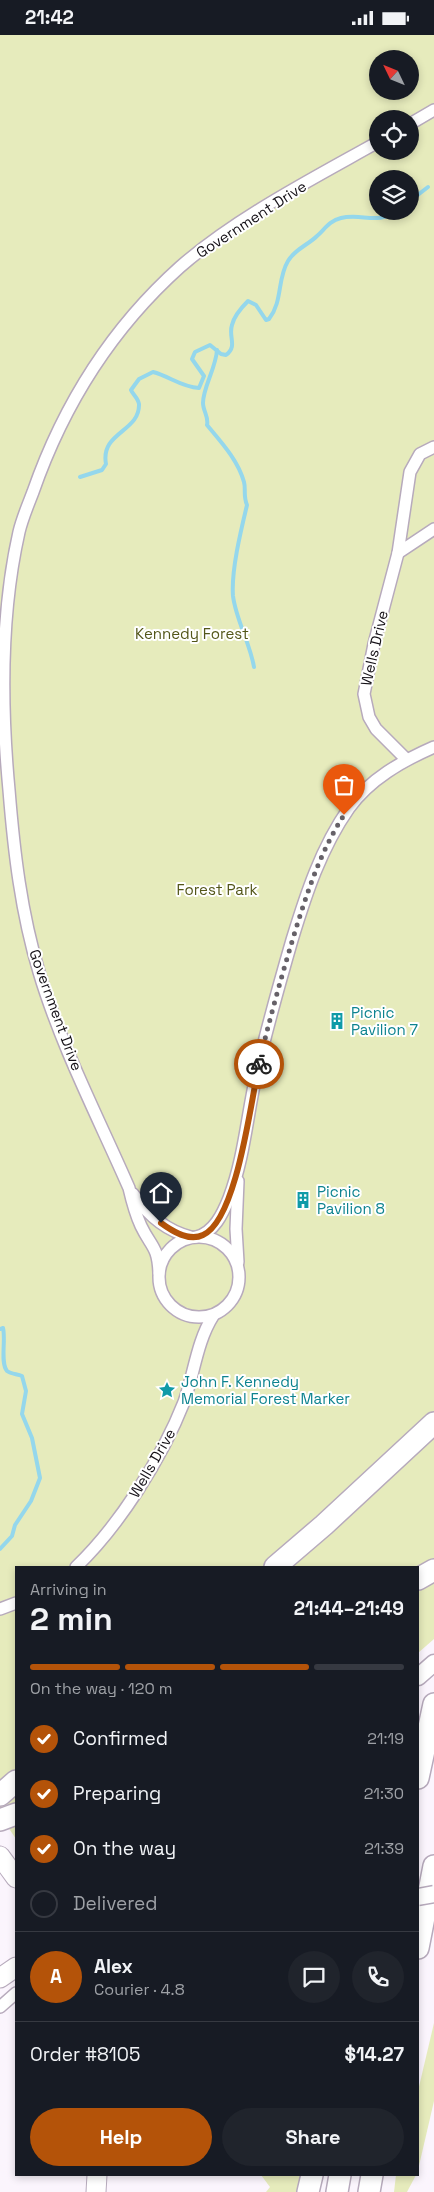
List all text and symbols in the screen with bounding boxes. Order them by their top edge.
text: 21:42 [25,5,74,30]
north arrow [369,50,419,100]
map controls [369,50,419,220]
button: locate [369,110,419,160]
button: layers [369,170,419,220]
street label: Government Drive [192,176,310,262]
street label: Wells Drive [356,608,392,688]
park label: Kennedy Forest [135,624,249,643]
pin [323,764,365,815]
icon: bag [330,771,358,799]
park label: Forest Park [176,880,258,899]
street label: Government Drive [25,947,87,1073]
place label: Picnic Pavilion 7 [351,1003,418,1039]
building icon: Picnic Pavilion 7 [327,1011,347,1031]
courier [234,1039,284,1089]
icon: bike [245,1050,273,1078]
pin [140,1172,182,1223]
icon: home [147,1179,175,1207]
place label: Picnic Pavilion 8 [317,1182,385,1218]
building icon: Picnic Pavilion 8 [293,1190,313,1210]
place label: John F. Kennedy Memorial Forest Marker [181,1372,350,1408]
place icon: John F. Kennedy Memorial Forest Marker [157,1380,177,1400]
street label: Wells Drive [125,1425,179,1501]
text: Arriving in [30,1579,107,1600]
text: 21:44–21:49 [294,1596,404,1621]
text: 2 min [30,1599,113,1639]
text: On the way · 120 m [30,1678,173,1699]
icon: check [30,1725,58,1753]
text: Confirmed [73,1726,168,1751]
text: 21:19 [367,1728,404,1749]
icon: check [30,1780,58,1808]
text: Preparing [73,1781,161,1806]
text: 21:30 [364,1783,404,1804]
icon: check [30,1835,58,1863]
text: On the way [73,1836,176,1861]
text: 21:39 [364,1838,404,1859]
text: Delivered [73,1891,158,1916]
button: chat [288,1951,340,2003]
button: phone [352,1951,404,2003]
text: Alex [94,1954,133,1979]
text: A [50,1964,62,1989]
text: Courier · 4.8 [94,1979,185,2000]
text: Order #8105 [30,2042,140,2067]
text: $14.27 [345,2042,404,2067]
button: Help [30,2108,212,2166]
button: Share [222,2108,404,2166]

